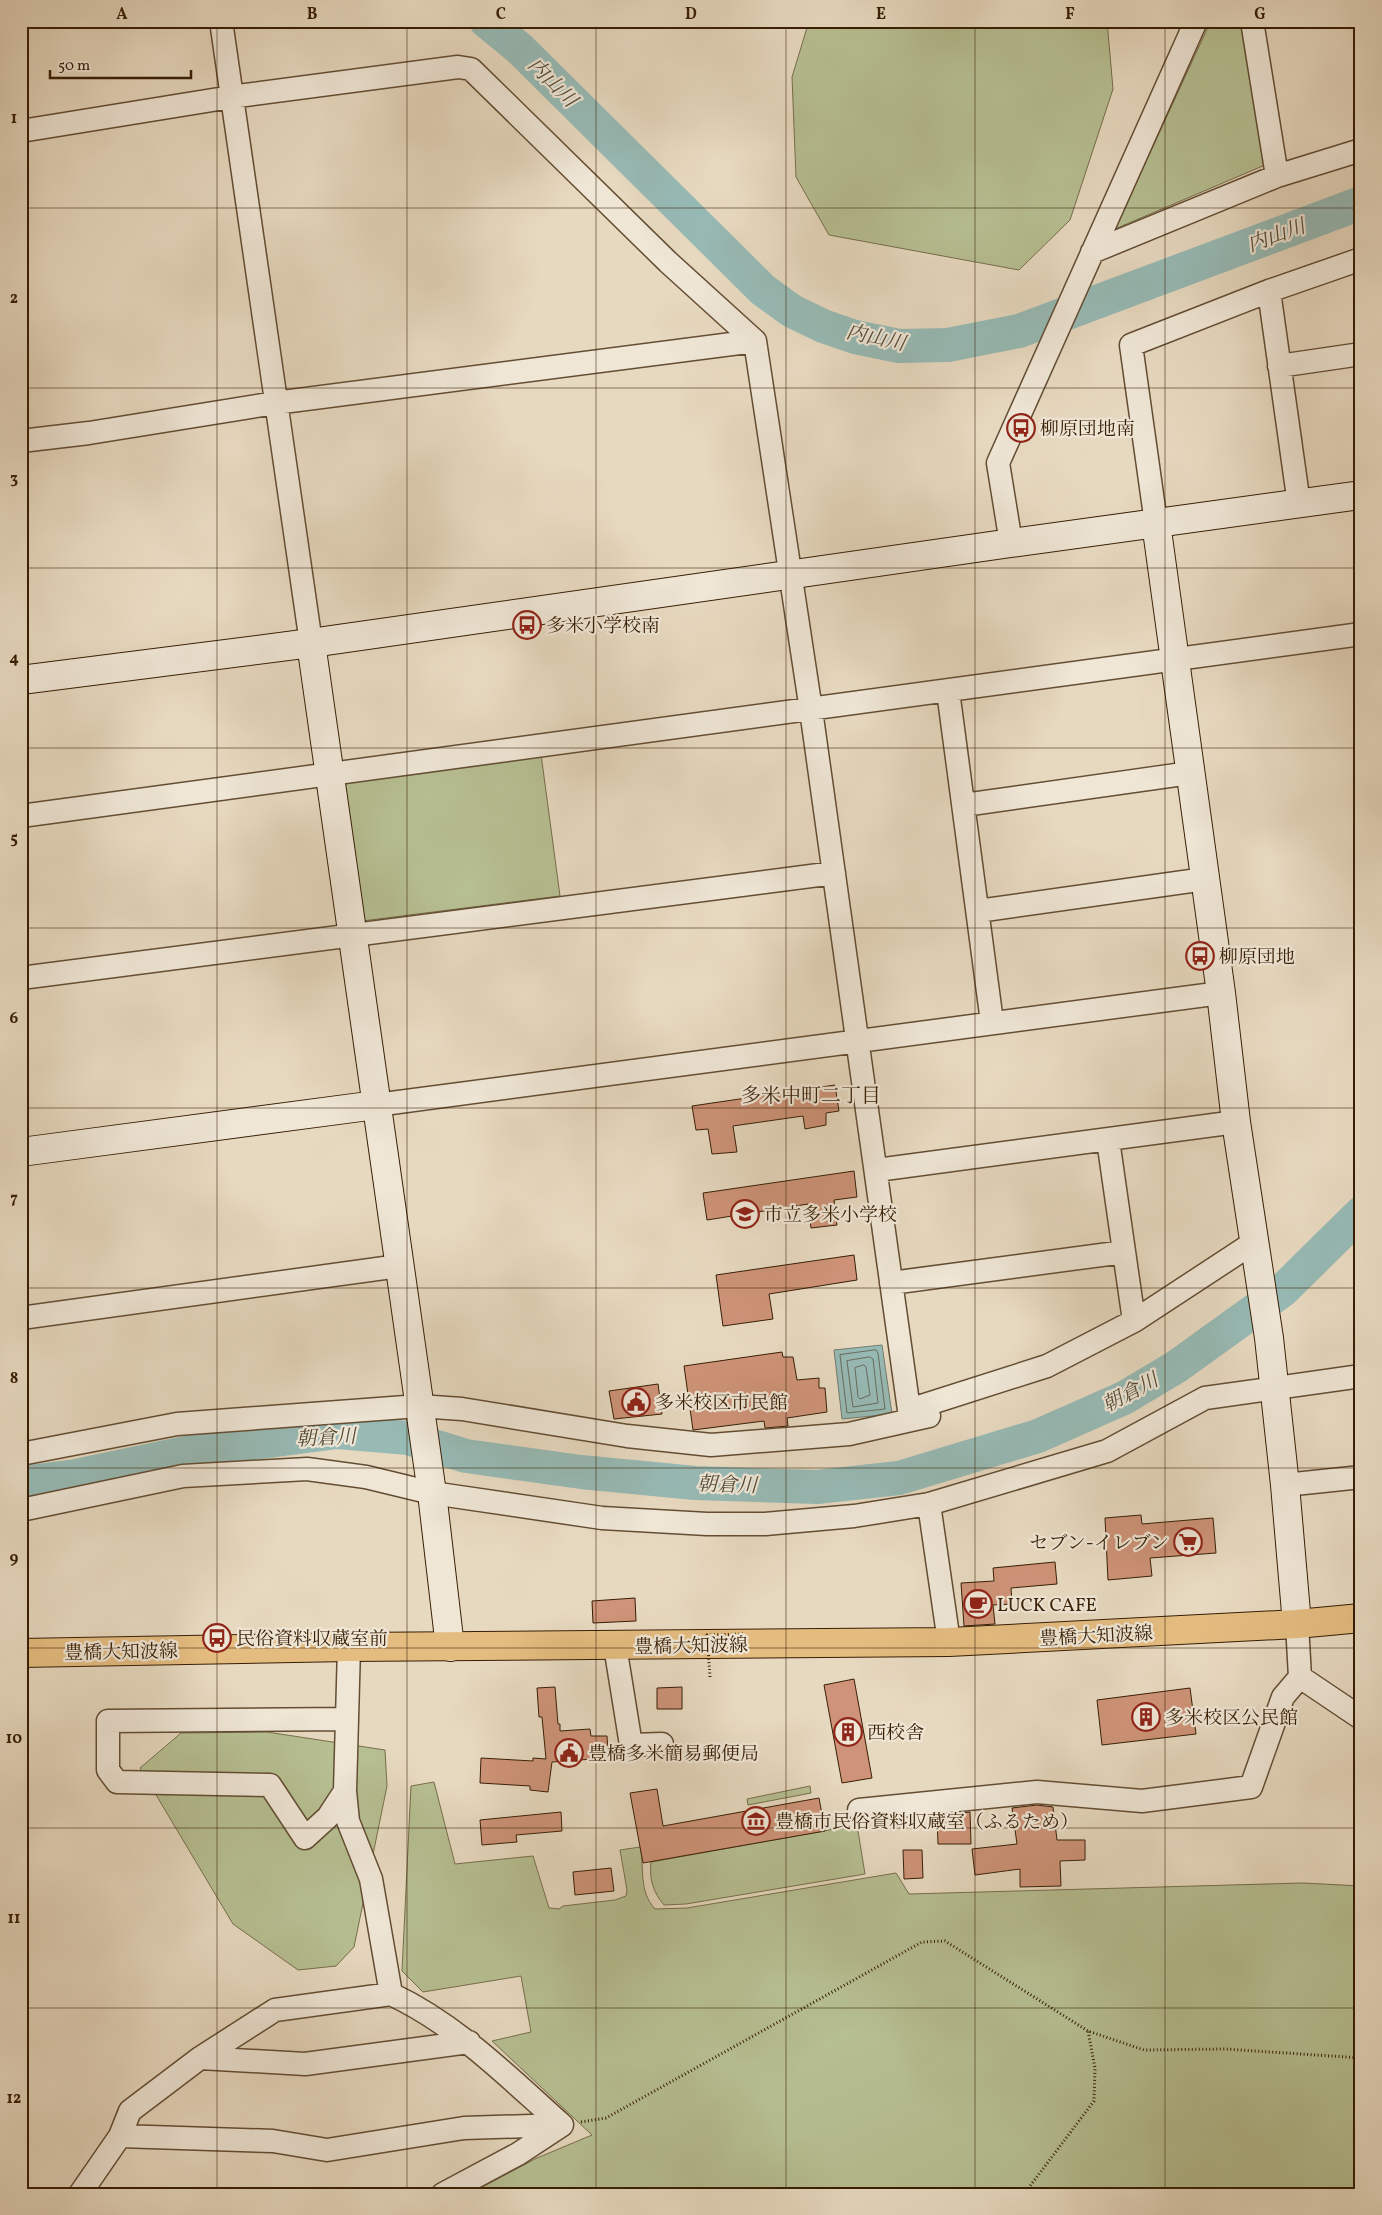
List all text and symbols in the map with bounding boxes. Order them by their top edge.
text: A [116,4,128,26]
text: B [307,4,318,26]
text: C [496,4,506,26]
text: D [685,4,697,26]
text: E [876,4,886,26]
text: F [1065,4,1075,26]
text: G [1254,4,1266,26]
scale bar [50,48,191,80]
water label: 内山川 [520,52,584,116]
text: 50 m [58,56,90,77]
text: 1 [11,108,17,130]
water label: 内山川 [1244,213,1312,260]
text: 2 [10,288,18,310]
water label: 内山川 [843,319,910,359]
bus stop icon: 柳原団地南 [1006,413,1036,443]
place label: 柳原団地南 [1040,417,1135,443]
text: 3 [10,468,18,490]
bus stop icon: 多米小学校南 [512,610,542,640]
place label: 多米小学校南 [546,614,660,640]
text: 4 [9,648,19,670]
text: 5 [10,828,18,850]
bus stop icon: 柳原団地 [1185,941,1215,971]
place label: 柳原団地 [1219,945,1295,971]
text: 6 [10,1008,19,1030]
district label: 多米中町二丁目 [741,1083,881,1111]
text: 7 [10,1188,18,1210]
school or university icon: 市立多米小学校 [730,1199,760,1229]
place label: 市立多米小学校 [764,1203,897,1229]
water label: 朝倉川 [1098,1366,1166,1420]
text: 8 [10,1368,18,1390]
public building icon: 多米校区市民館 [621,1387,651,1417]
place label: 多米校区市民館 [655,1391,788,1417]
water label: 朝倉川 [295,1423,359,1455]
water label: 朝倉川 [696,1471,759,1501]
supermarket icon: セブン-イレブン [1173,1527,1203,1557]
place label: セブン-イレブン [1030,1531,1169,1557]
text: 9 [10,1548,19,1570]
cafe icon: LUCK CAFE [963,1589,993,1619]
place label: LUCK CAFE [997,1593,1097,1619]
street label: 豊橋大知波線 [1038,1621,1154,1653]
bus stop icon: 民俗資料収蔵室前 [202,1623,232,1653]
place label: 民俗資料収蔵室前 [236,1627,388,1653]
street label: 豊橋大知波線 [634,1633,748,1661]
street label: 豊橋大知波線 [64,1639,178,1667]
building icon: 多米校区公民館 [1131,1702,1161,1732]
place label: 多米校区公民館 [1165,1706,1298,1732]
building icon: 西校舎 [833,1717,863,1747]
place label: 西校舎 [867,1721,924,1747]
text: 10 [6,1728,22,1750]
public building icon: 豊橋多米簡易郵便局 [554,1738,584,1768]
place label: 豊橋多米簡易郵便局 [588,1742,759,1768]
museum icon: 豊橋市民俗資料収蔵室（ふるため） [741,1806,771,1836]
place label: 豊橋市民俗資料収蔵室（ふるため） [775,1810,1079,1836]
text: 11 [8,1908,20,1930]
text: 12 [7,2088,21,2110]

